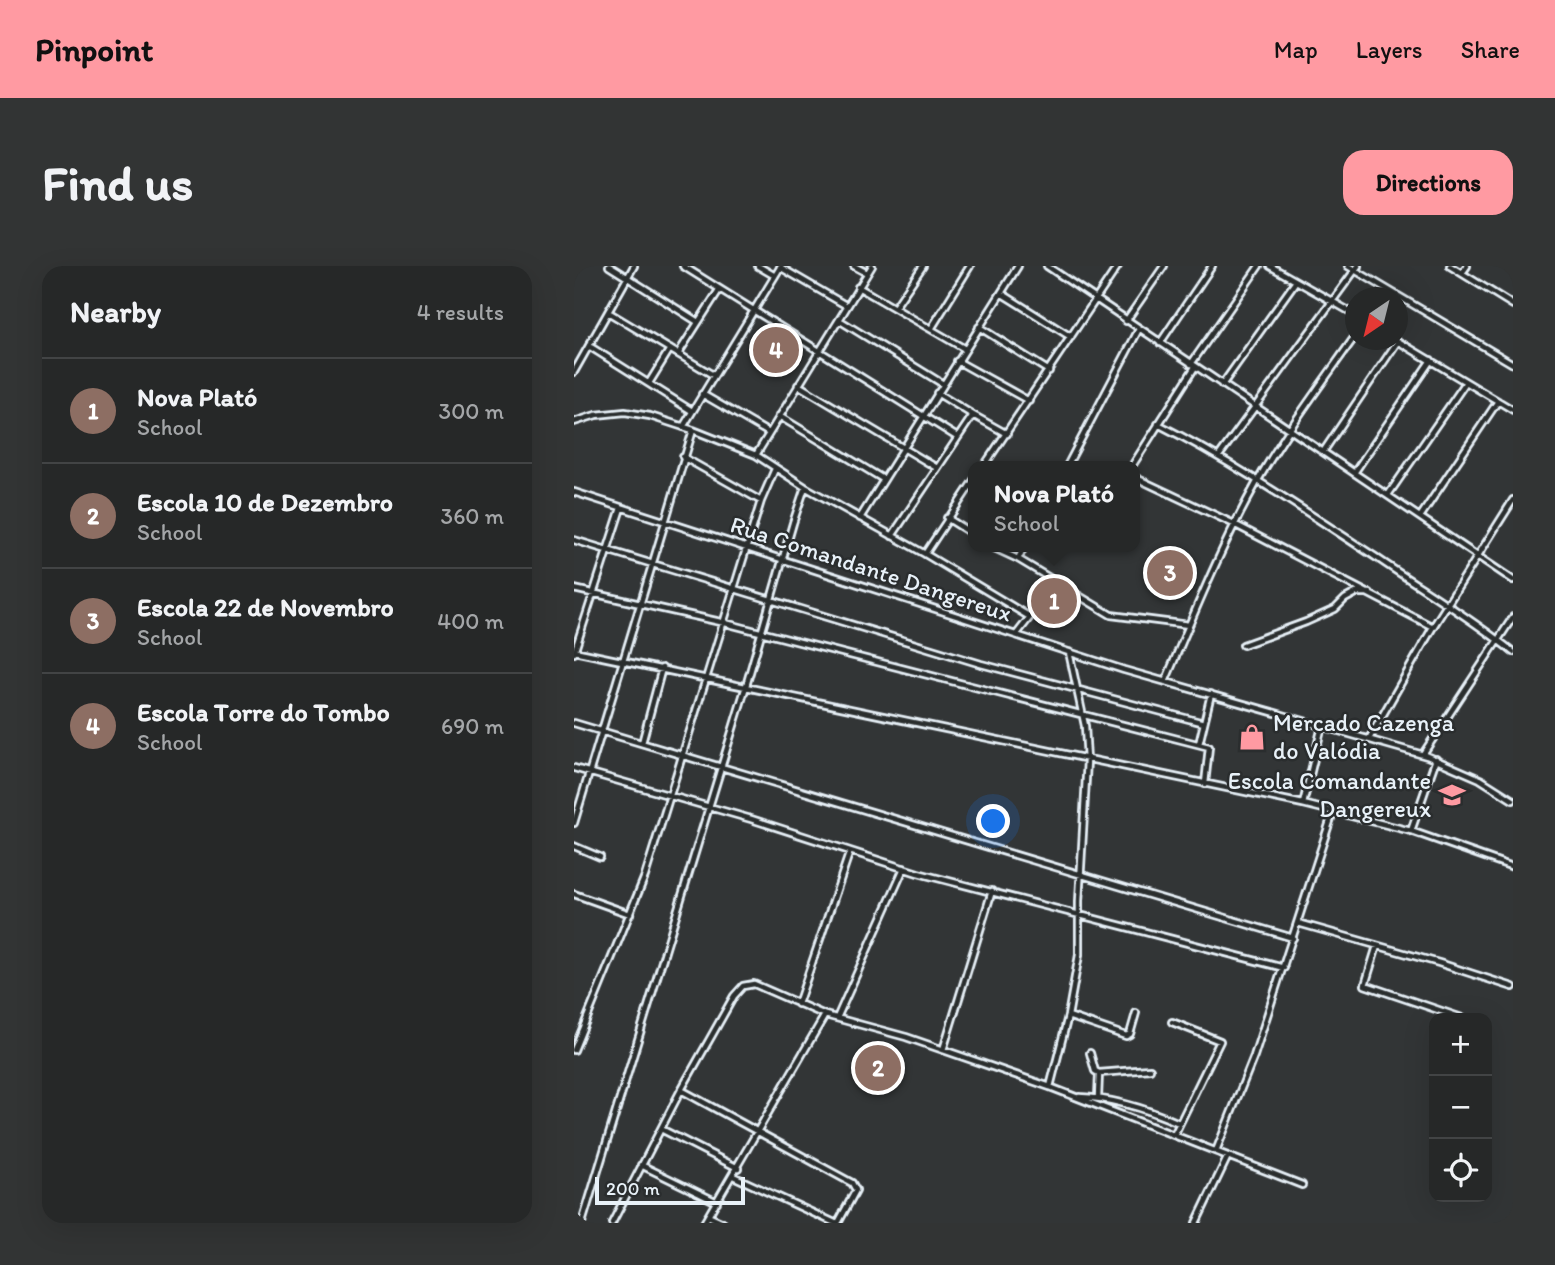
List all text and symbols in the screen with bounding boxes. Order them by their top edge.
text: Pinpoint [35,30,153,69]
text: Map [1274,35,1318,64]
text: Layers [1356,35,1423,64]
text: Share [1461,35,1520,64]
button: Directions [1343,150,1513,215]
text: Find us [42,153,193,212]
north arrow [1345,287,1408,350]
text: Nearby [70,293,161,330]
text: 4 results [417,298,504,326]
pin: 4 [753,324,799,376]
text: Nova Plató [137,381,257,413]
text: 1 [88,397,98,425]
text: 300 m [439,397,504,425]
text: School [137,413,202,441]
popup [968,461,1140,552]
text: Nova Plató [994,477,1114,509]
text: Escola 10 de Dezembro [137,486,393,518]
text: 2 [87,502,99,530]
text: 360 m [441,502,504,530]
street label: Rua Comandante Dangereux [727,509,1016,628]
text: School [994,509,1059,537]
text: School [137,518,202,546]
pin: 3 [1147,547,1193,599]
pin: 1 [1031,575,1077,627]
text: Escola 22 de Novembro [137,591,394,623]
text: 3 [87,607,99,635]
text: 400 m [437,607,504,635]
text: School [137,623,202,651]
text: Escola Torre do Tombo [137,696,390,728]
place label: Mercado Cazenga do Valódia [1273,708,1455,765]
text: 4 [86,712,100,740]
text: 690 m [441,712,504,740]
shop icon: Mercado Cazenga do Valódia [1237,722,1267,752]
text: School [137,728,202,756]
place label: Escola Comandante Dangereux [1228,766,1431,823]
school or university icon: Escola Comandante Dangereux [1437,780,1467,810]
your location [976,804,1010,838]
map controls [1429,1013,1492,1202]
button: + [1429,1013,1492,1076]
pin: 2 [855,1042,901,1094]
button: − [1429,1076,1492,1139]
button: locate [1429,1139,1492,1202]
scale bar [595,1174,746,1206]
text: 200 m [606,1177,660,1200]

